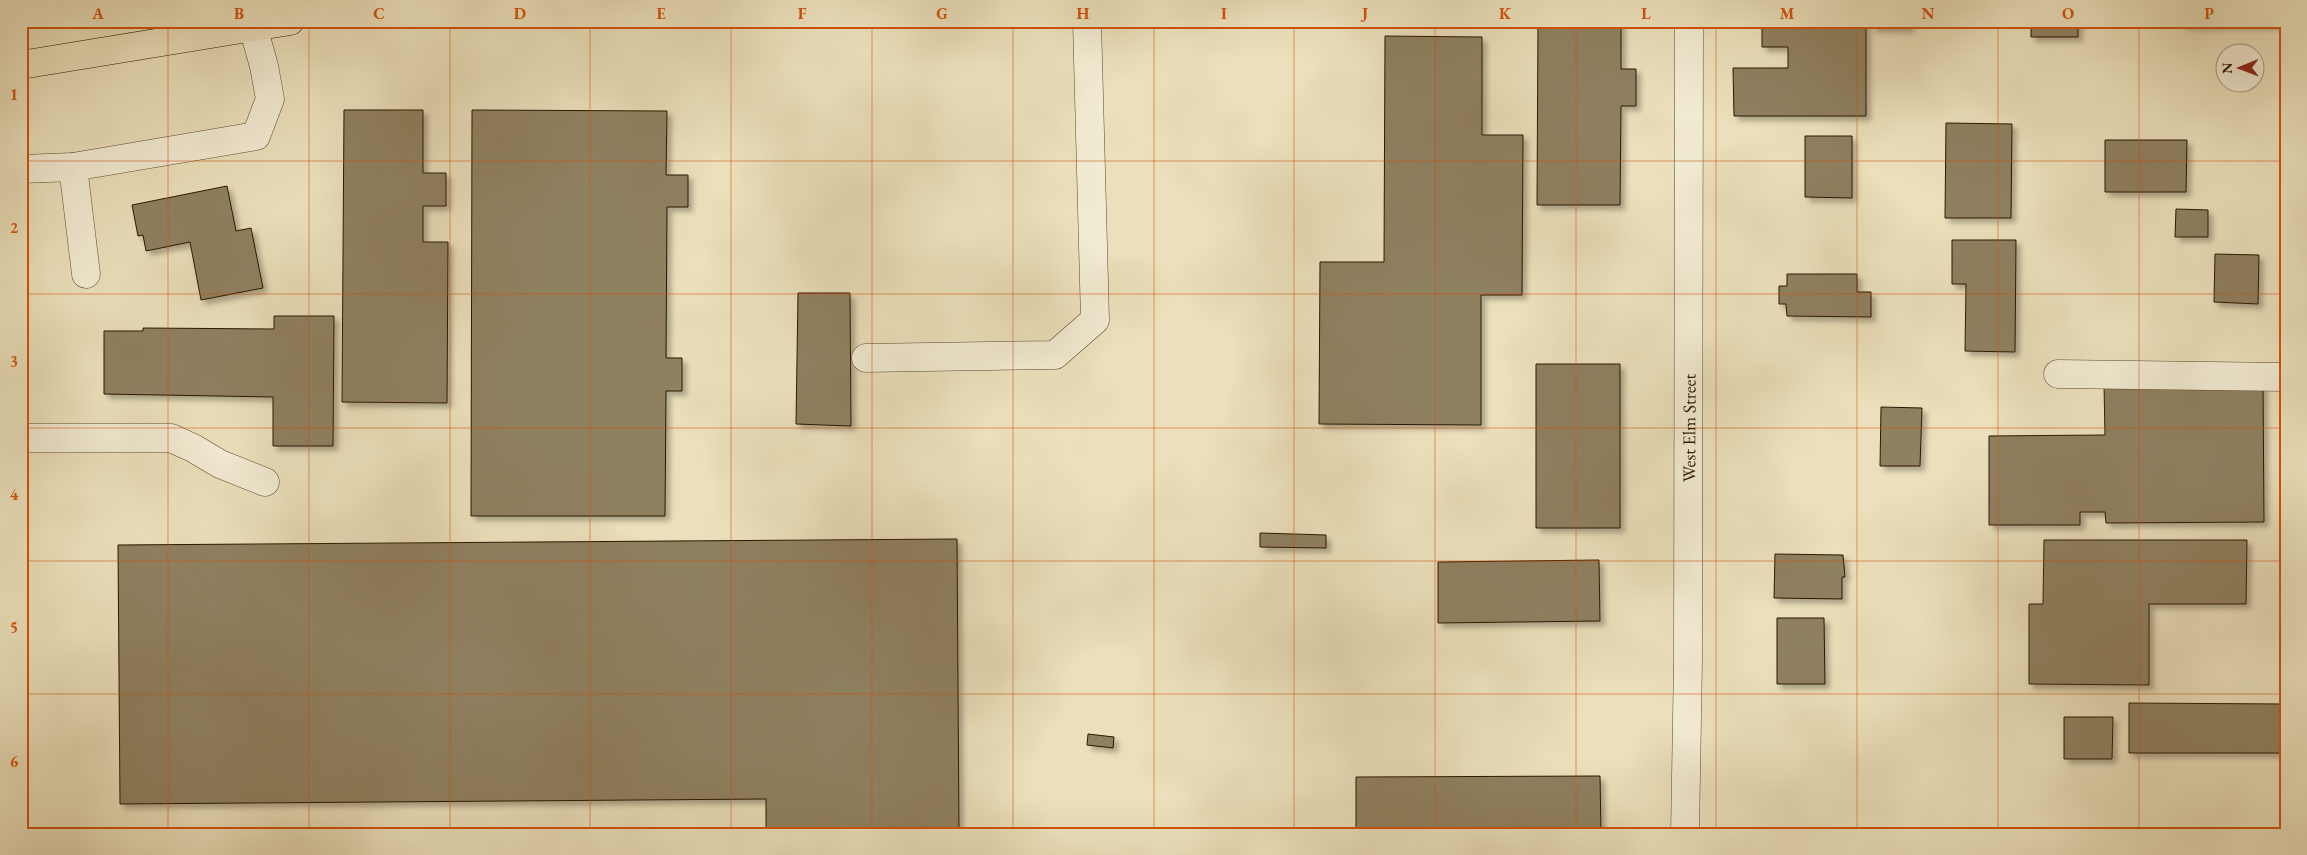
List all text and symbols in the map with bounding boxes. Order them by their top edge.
text: A [91,3,104,24]
text: B [234,3,244,24]
text: C [373,3,385,24]
text: D [514,3,526,24]
text: E [656,3,666,24]
text: F [798,3,807,24]
text: G [936,3,948,24]
text: H [1077,3,1090,24]
text: I [1221,3,1227,24]
text: J [1360,3,1368,24]
text: K [1499,3,1512,24]
text: L [1641,3,1651,24]
text: M [1780,3,1795,24]
text: N [1922,3,1935,24]
text: O [2062,3,2074,24]
text: P [2204,3,2214,24]
north arrow [2214,42,2264,92]
text: N [2218,62,2236,74]
text: 1 [10,84,18,105]
text: 2 [10,217,19,238]
text: 3 [10,351,18,372]
street label: West Elm Street [1677,373,1700,482]
text: 4 [10,484,19,505]
text: 5 [10,617,18,638]
text: 6 [10,751,19,772]

